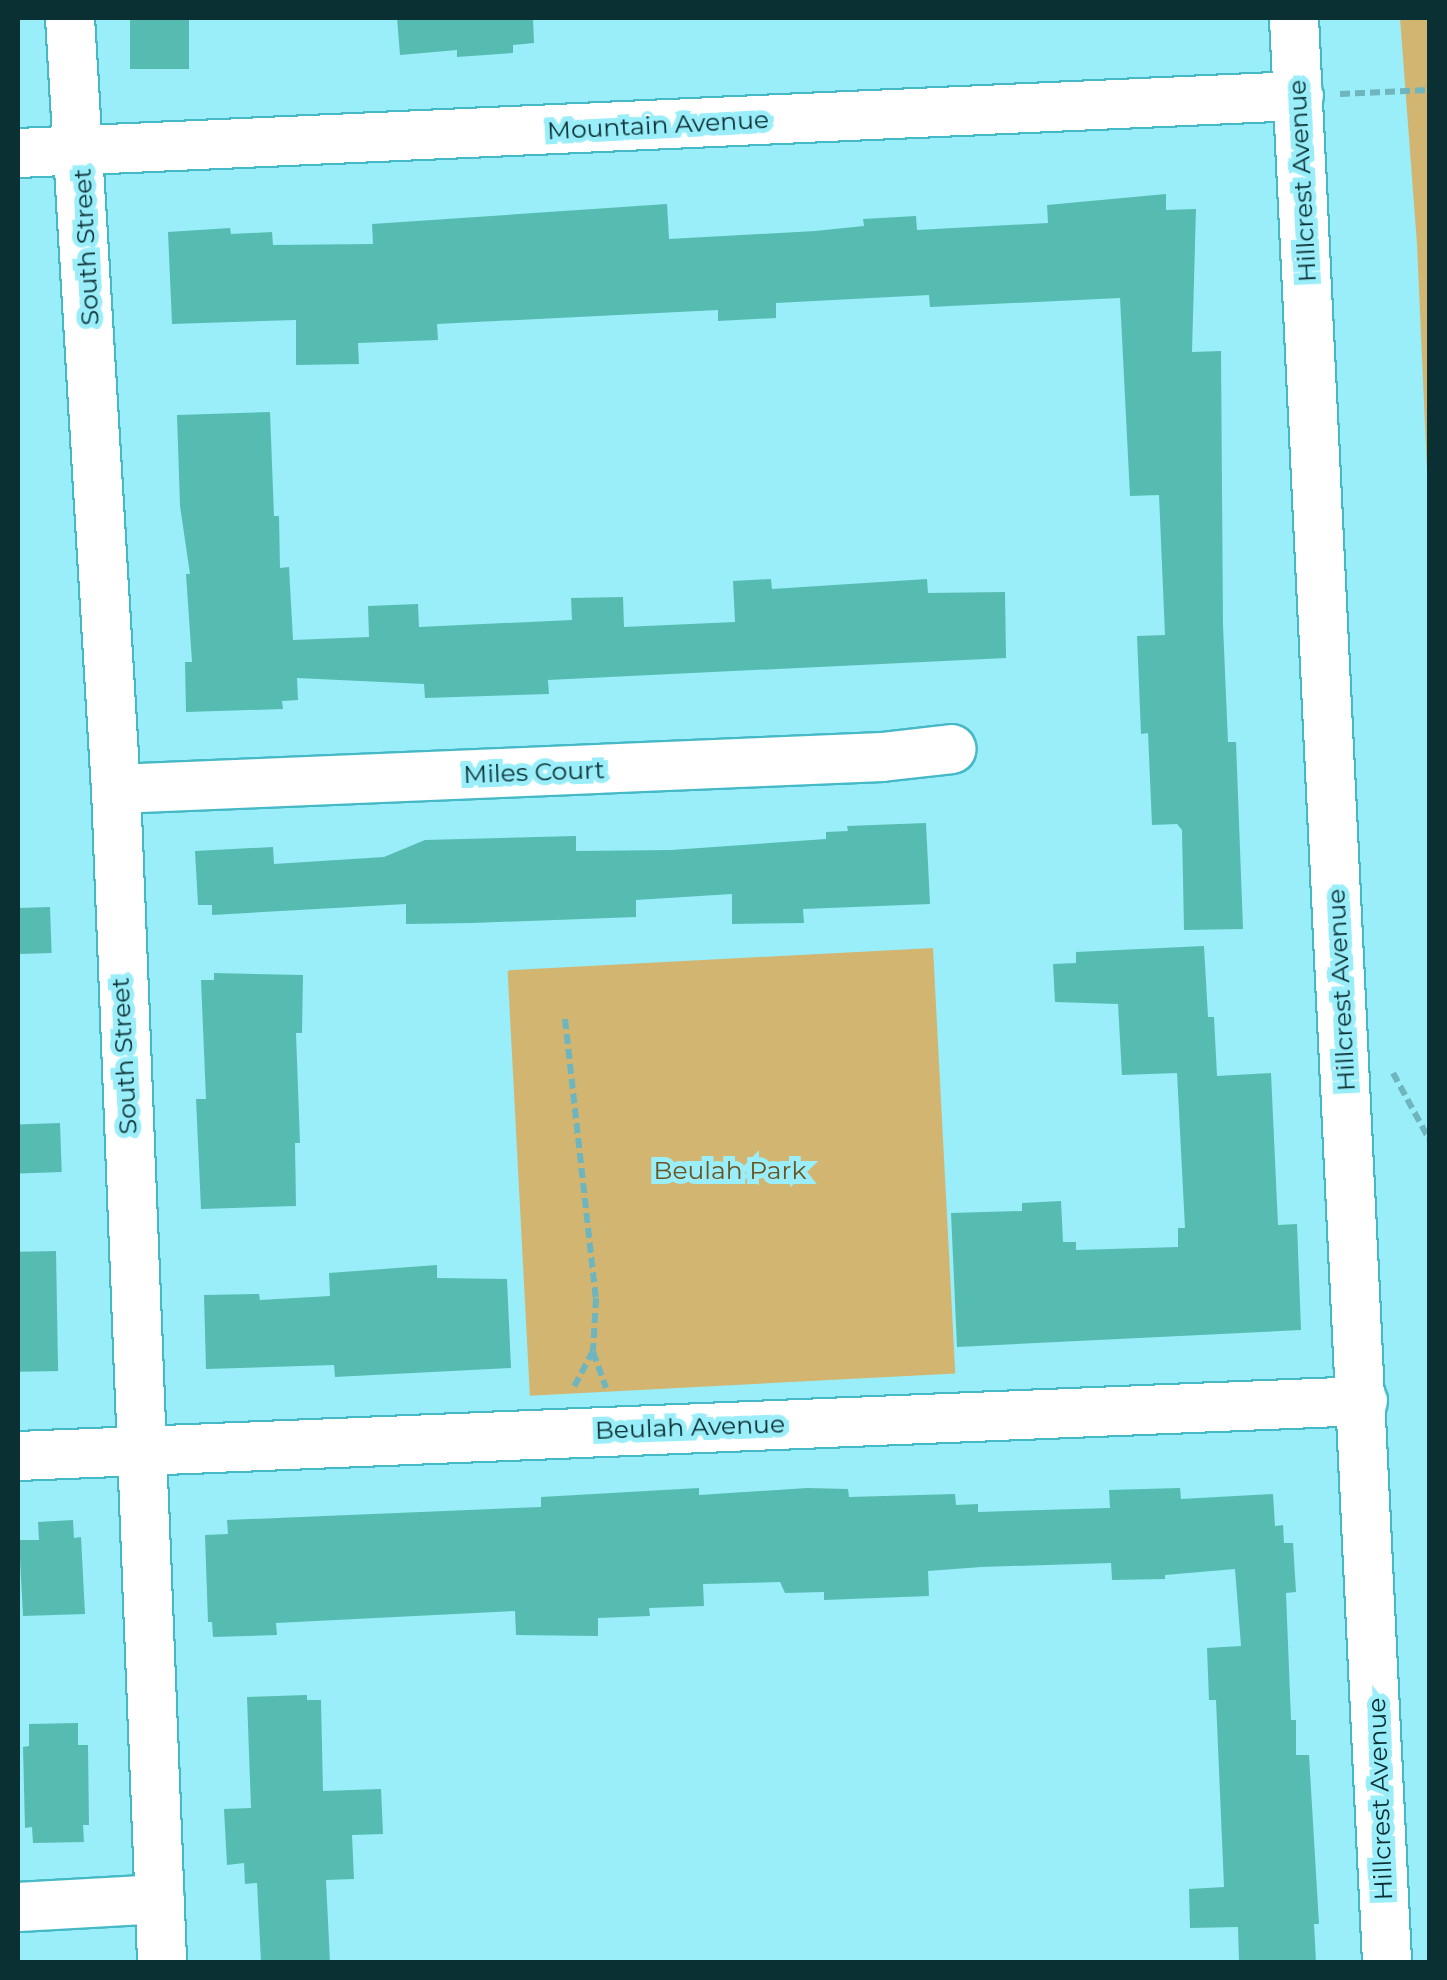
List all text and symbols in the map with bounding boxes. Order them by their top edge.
street label: Hillcrest Avenue [1282,79,1322,283]
street label: Mountain Avenue [546,104,770,146]
street label: South Street [67,168,105,326]
street label: Miles Court [463,755,605,789]
street label: Hillcrest Avenue [1321,888,1361,1092]
street label: South Street [105,977,143,1135]
park label: Beulah Park [654,1155,806,1185]
street label: Beulah Avenue [595,1409,785,1445]
street label: Hillcrest Avenue [1361,1697,1399,1901]

